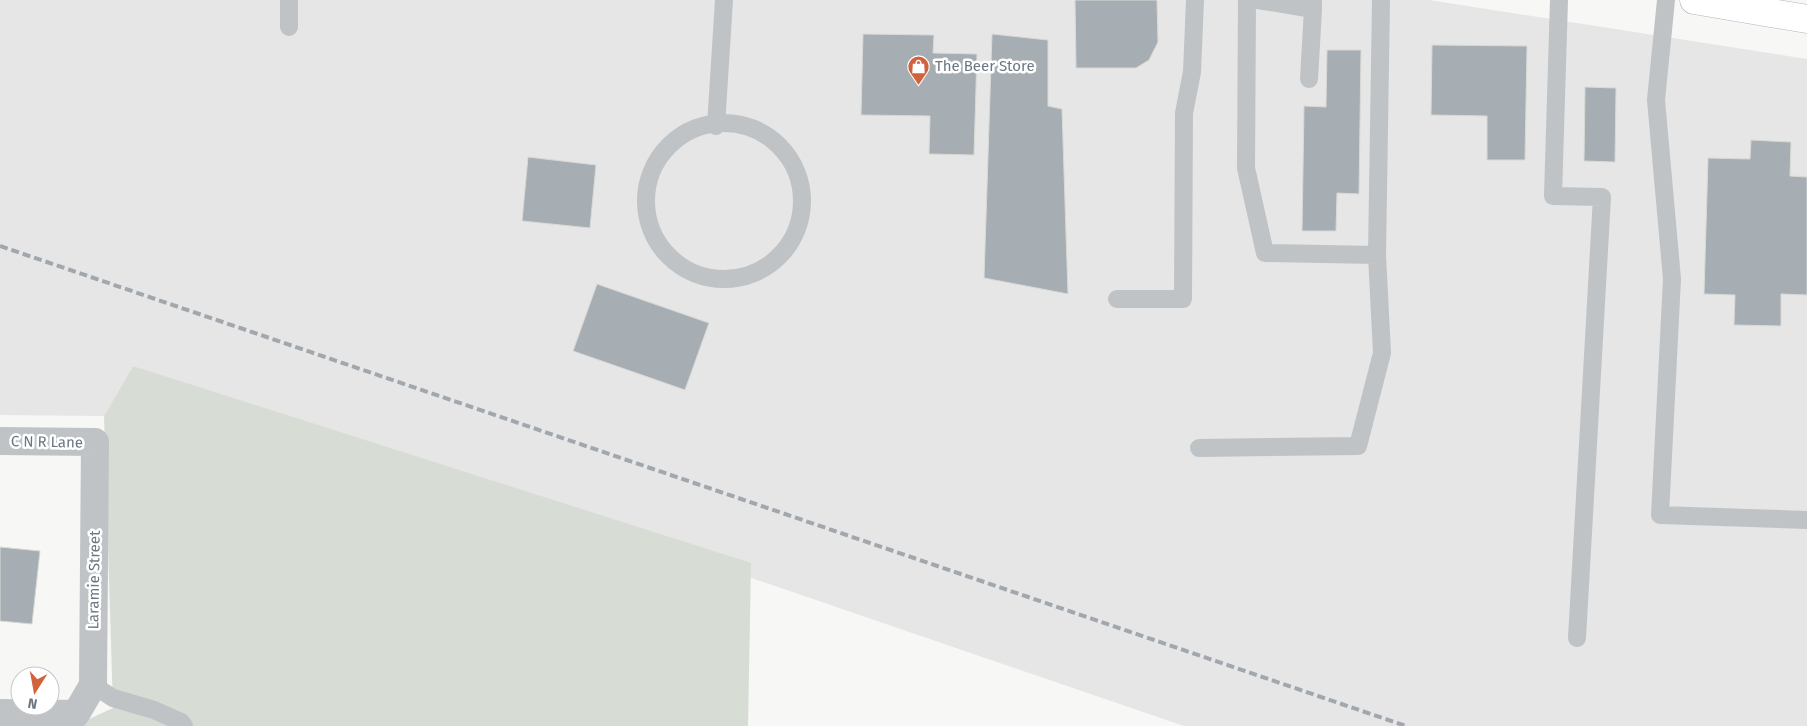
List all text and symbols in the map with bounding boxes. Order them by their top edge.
shop icon: The Beer Store [907,54,931,85]
place label: The Beer Store [935,57,1035,75]
street label: C N R Lane [11,432,83,452]
street label: Laramie Street [84,530,104,630]
north arrow [10,666,60,716]
text: N [26,694,39,713]

